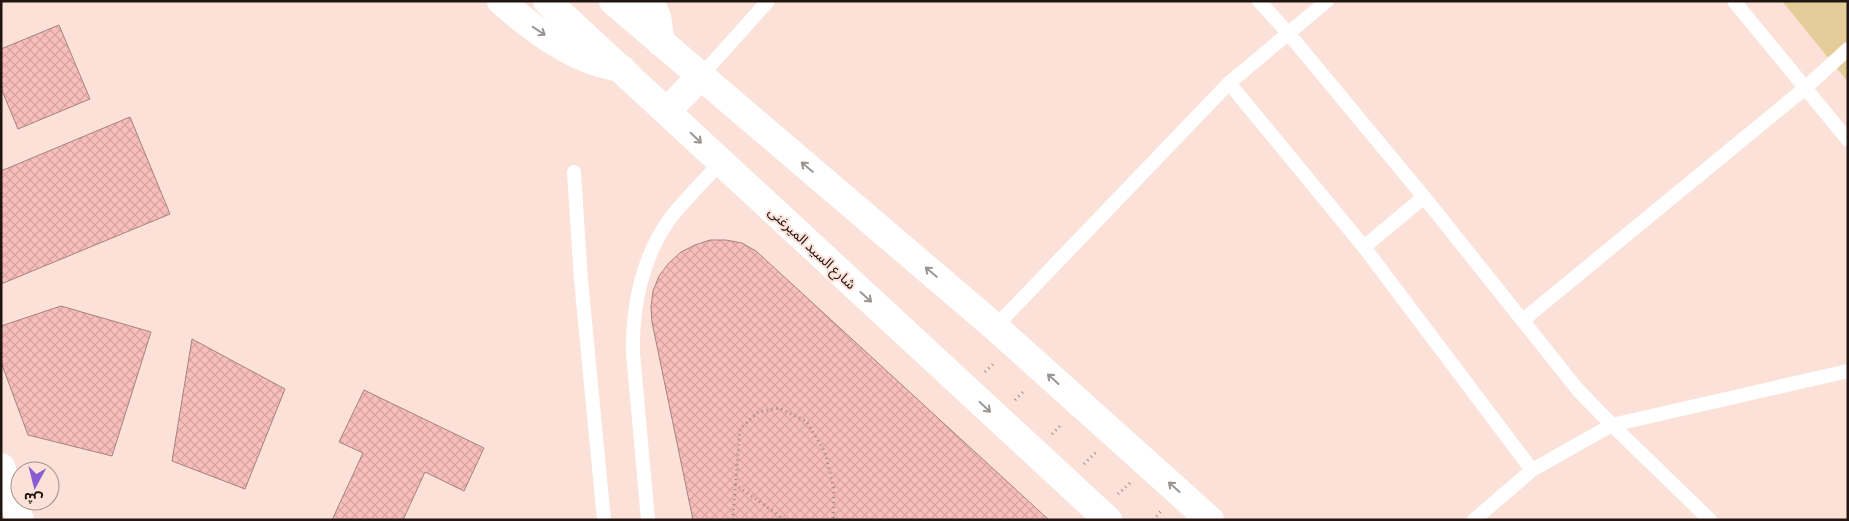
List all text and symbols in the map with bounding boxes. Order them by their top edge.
one-way arrow [532,26,546,36]
one-way arrow [689,132,702,144]
one-way arrow [801,161,814,172]
street label: شارع السيد الميرغنى [763,203,859,294]
one-way arrow [925,266,938,277]
one-way arrow [859,291,872,303]
one-way arrow [1047,373,1060,384]
one-way arrow [979,401,992,413]
north arrow [10,461,60,511]
one-way arrow [1168,481,1181,493]
text: ش [23,489,44,508]

